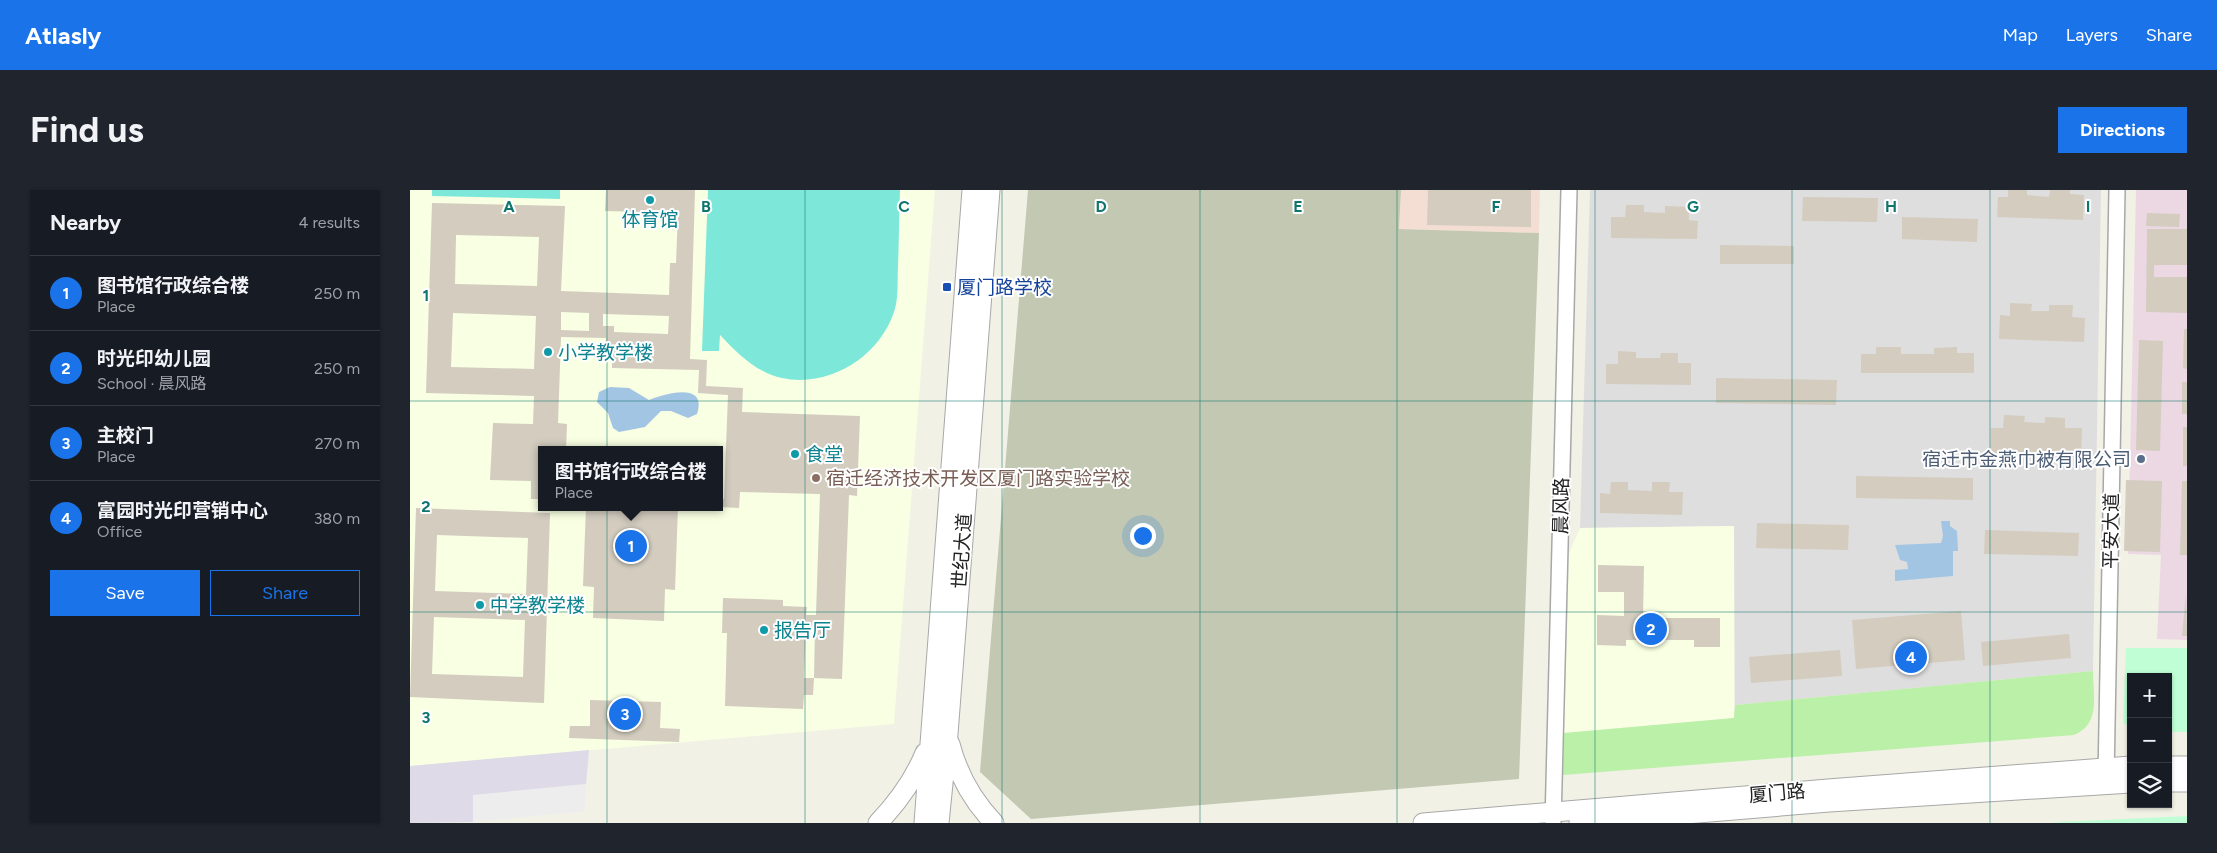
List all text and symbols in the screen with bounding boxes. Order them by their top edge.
text: Atlasly [25,21,101,50]
text: Map [2003,24,2038,46]
text: Layers [2066,24,2118,46]
text: Share [2146,24,2192,46]
button: Directions [2058,107,2187,153]
text: Find us [30,109,144,151]
marker: 体育馆 [644,194,656,206]
text: A [503,197,515,216]
text: B [701,197,711,216]
text: C [898,197,910,216]
text: D [1095,197,1107,216]
text: E [1293,197,1303,216]
text: F [1492,197,1501,216]
text: G [1687,197,1699,216]
text: H [1885,197,1897,216]
text: I [2086,197,2090,216]
place label: 体育馆 [621,208,679,231]
text: Nearby [50,210,121,235]
text: 4 results [299,213,360,232]
text: 图书馆行政综合楼 [97,274,249,297]
place label: 厦门路学校 [957,276,1052,299]
marker: 厦门路学校 [941,281,953,293]
text: 1 [63,284,69,303]
text: 250 m [314,284,360,303]
text: 1 [423,286,429,305]
text: Place [97,297,135,316]
place label: 小学教学楼 [558,341,653,364]
marker: 小学教学楼 [542,346,554,358]
text: 时光印幼儿园 [97,347,211,370]
text: 2 [61,359,71,378]
text: 250 m [314,359,360,378]
text: School · 晨风路 [97,374,206,393]
text: 主校门 [97,424,154,447]
text: 3 [62,434,70,453]
text: 270 m [315,434,360,453]
place label: 食堂 [805,443,843,466]
popup [538,446,723,511]
text: Place [97,447,135,466]
marker: 食堂 [789,448,801,460]
place label: 宿迁市金燕巾被有限公司 [1922,448,2131,471]
marker: 宿迁市金燕巾被有限公司 [2135,453,2147,465]
text: 图书馆行政综合楼 [554,460,707,483]
place label: 宿迁经济技术开发区厦门路实验学校 [826,467,1130,490]
marker: 宿迁经济技术开发区厦门路实验学校 [810,472,822,484]
street label: 晨风路 [1549,477,1573,535]
text: Place [554,483,593,502]
street label: 平安大道 [2099,493,2123,569]
text: 2 [421,497,431,516]
text: 富园时光印营销中心 [97,499,268,522]
text: 4 [61,509,71,528]
text: 380 m [314,509,360,528]
street label: 世纪大道 [948,512,976,590]
text: Office [97,522,142,541]
your location [1130,523,1156,549]
pin: 1 [615,527,647,565]
button: Save [50,570,200,616]
button: Share [210,570,360,616]
place label: 中学教学楼 [490,594,585,617]
marker: 中学教学楼 [474,599,486,611]
pin: 2 [1635,610,1667,648]
place label: 报告厅 [774,619,831,642]
marker: 报告厅 [758,624,770,636]
pin: 4 [1895,638,1927,676]
map controls [2127,673,2172,808]
button: + [2127,673,2172,718]
pin: 3 [609,695,641,733]
text: 3 [422,708,431,727]
button: − [2127,718,2172,763]
button: layers [2127,763,2172,808]
street label: 厦门路 [1748,779,1806,807]

